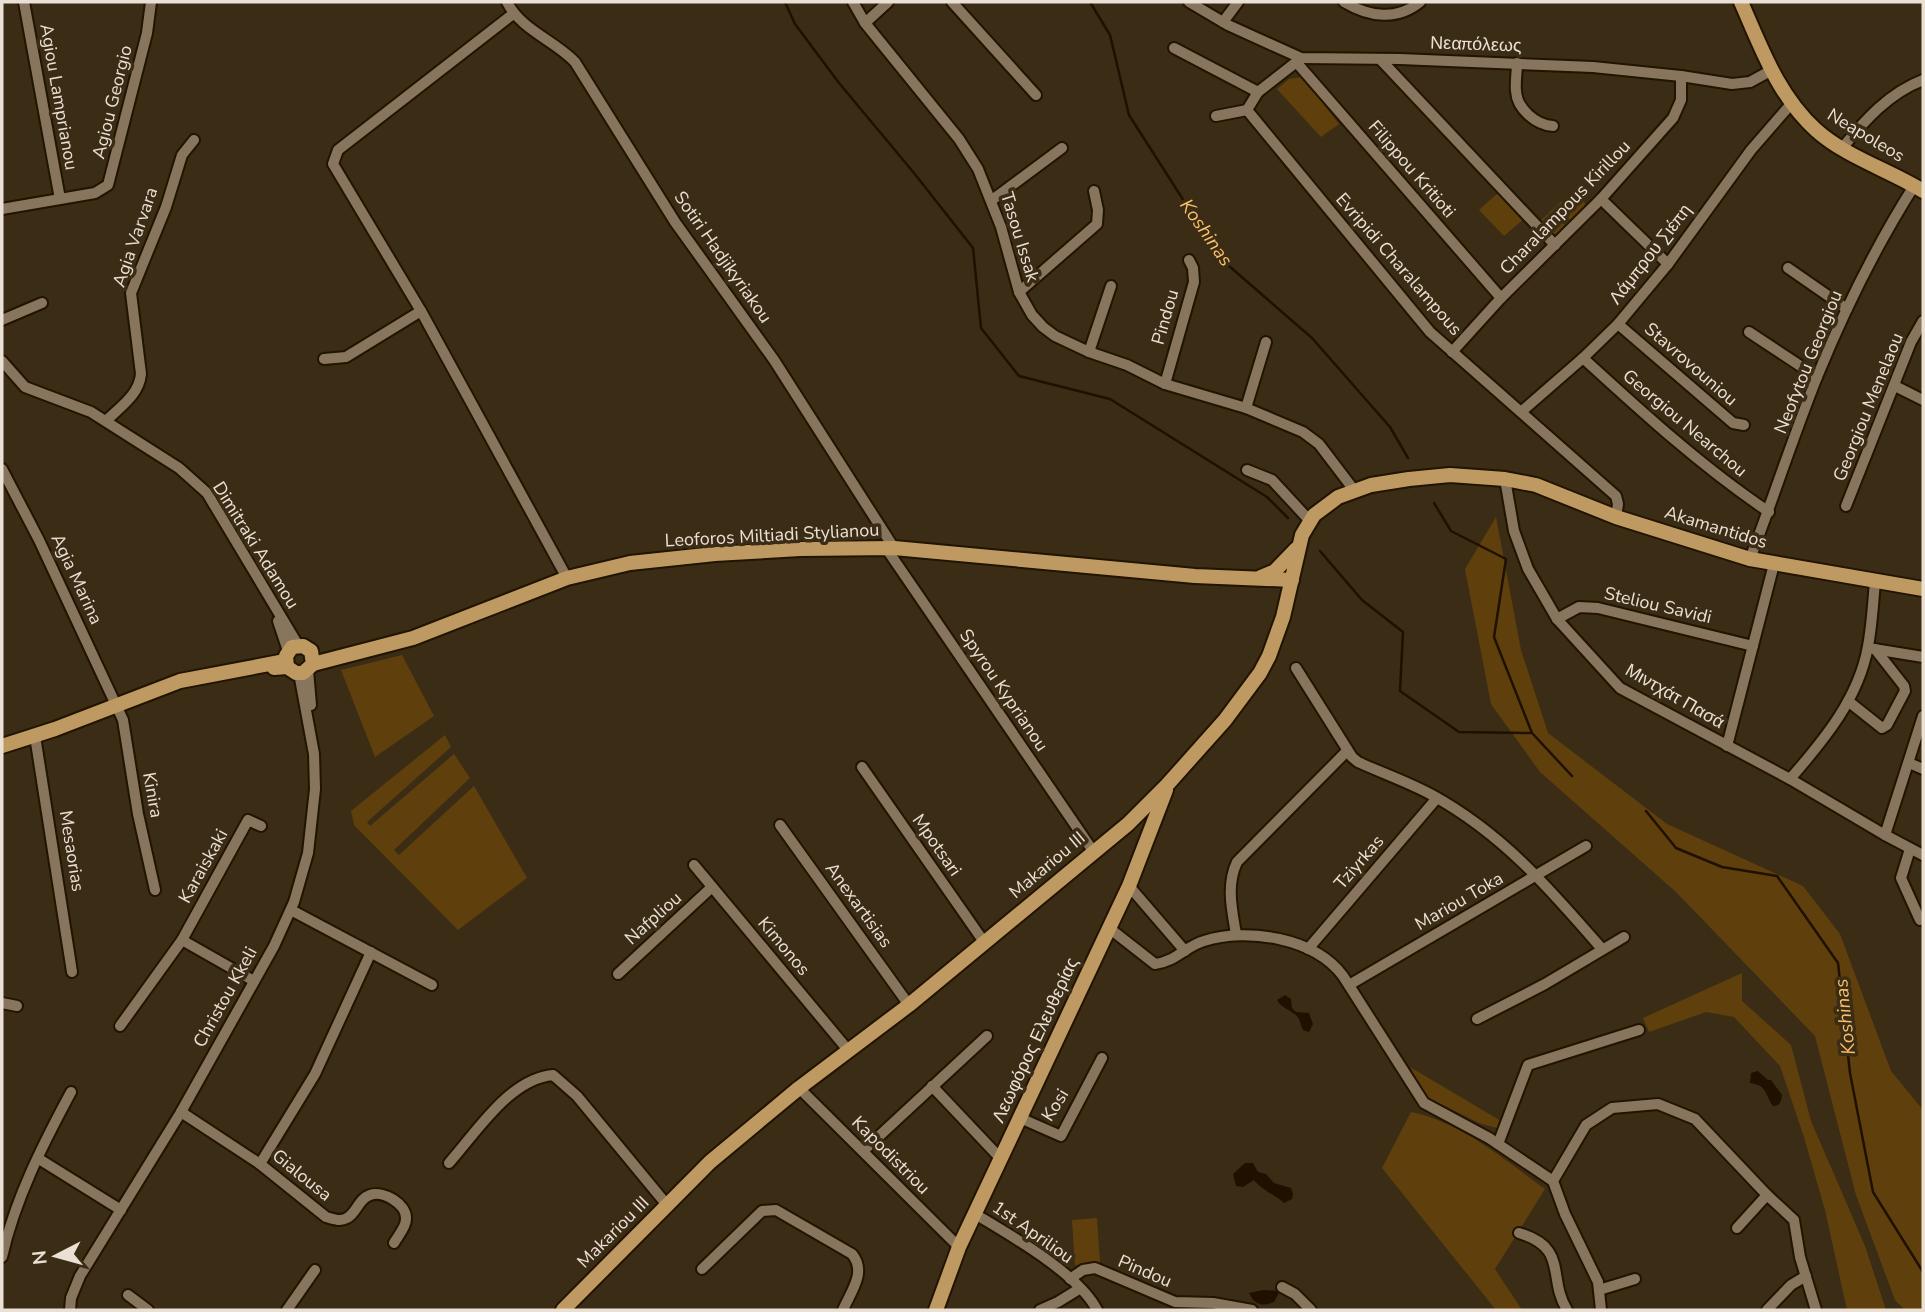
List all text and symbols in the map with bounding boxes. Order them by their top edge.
street label: Agiou Lamprianou [34,22,84,172]
street label: Νεαπόλεως [1430,30,1522,58]
street label: Agiou Georgio [86,43,138,161]
street label: Neapoleos [1823,102,1909,168]
street label: Filippou Kritioti [1363,115,1461,223]
street label: Charalampous Kirillou [1494,134,1636,280]
street label: Agia Varvara [107,184,163,290]
street label: Sotiri Hadjikyriakou [668,186,778,328]
street label: Evripidi Charalampous [1330,188,1468,340]
street label: Tasou Issak [995,189,1045,286]
water label: Koshinas [1174,194,1239,271]
street label: Λάμπρου Σιέπη [1603,199,1697,309]
street label: Pindou [1146,287,1184,347]
street label: Neofytou Georgiou [1768,287,1848,437]
street label: Stavrovouniou [1639,317,1743,411]
street label: Georgiou Menelaou [1827,329,1909,485]
street label: Georgiou Nearchou [1618,364,1752,482]
street label: Dimitraki Adamou [207,477,305,613]
street label: Akamantidos [1662,500,1770,554]
street label: Leoforos Miltiadi Stylianou [664,517,880,553]
street label: Agia Marina [46,530,108,628]
street label: Steliou Savidi [1602,581,1714,629]
street label: Spyrou Kyprianou [954,624,1054,756]
street label: Μιντχάτ Πασά [1621,658,1729,734]
street label: Kinira [137,770,169,820]
street label: Mesaorias [54,809,90,893]
street label: Mpotsari [907,809,967,881]
street label: Karaiskaki [173,825,233,907]
street label: Makariou III [1004,826,1090,904]
street label: Tziyrkas [1329,830,1389,894]
street label: Anexartisias [820,857,898,953]
street label: Mariou Toka [1410,866,1508,936]
street label: Nafpliou [619,886,687,950]
street label: Kimonos [752,912,816,980]
street label: Christou Kkeli [187,942,263,1052]
street label: Λεωφόρος Ελευθερίας [986,953,1084,1126]
water label: Koshinas [1828,977,1862,1056]
street label: Kosi [1036,1084,1074,1126]
street label: Kapodistriou [847,1111,935,1199]
street label: Gialousa [267,1144,337,1206]
street label: Makariou III [572,1191,654,1273]
street label: 1st Apriliou [988,1195,1078,1269]
north arrow [21,1221,91,1291]
text: N [26,1249,54,1266]
street label: Pindou [1114,1249,1176,1293]

